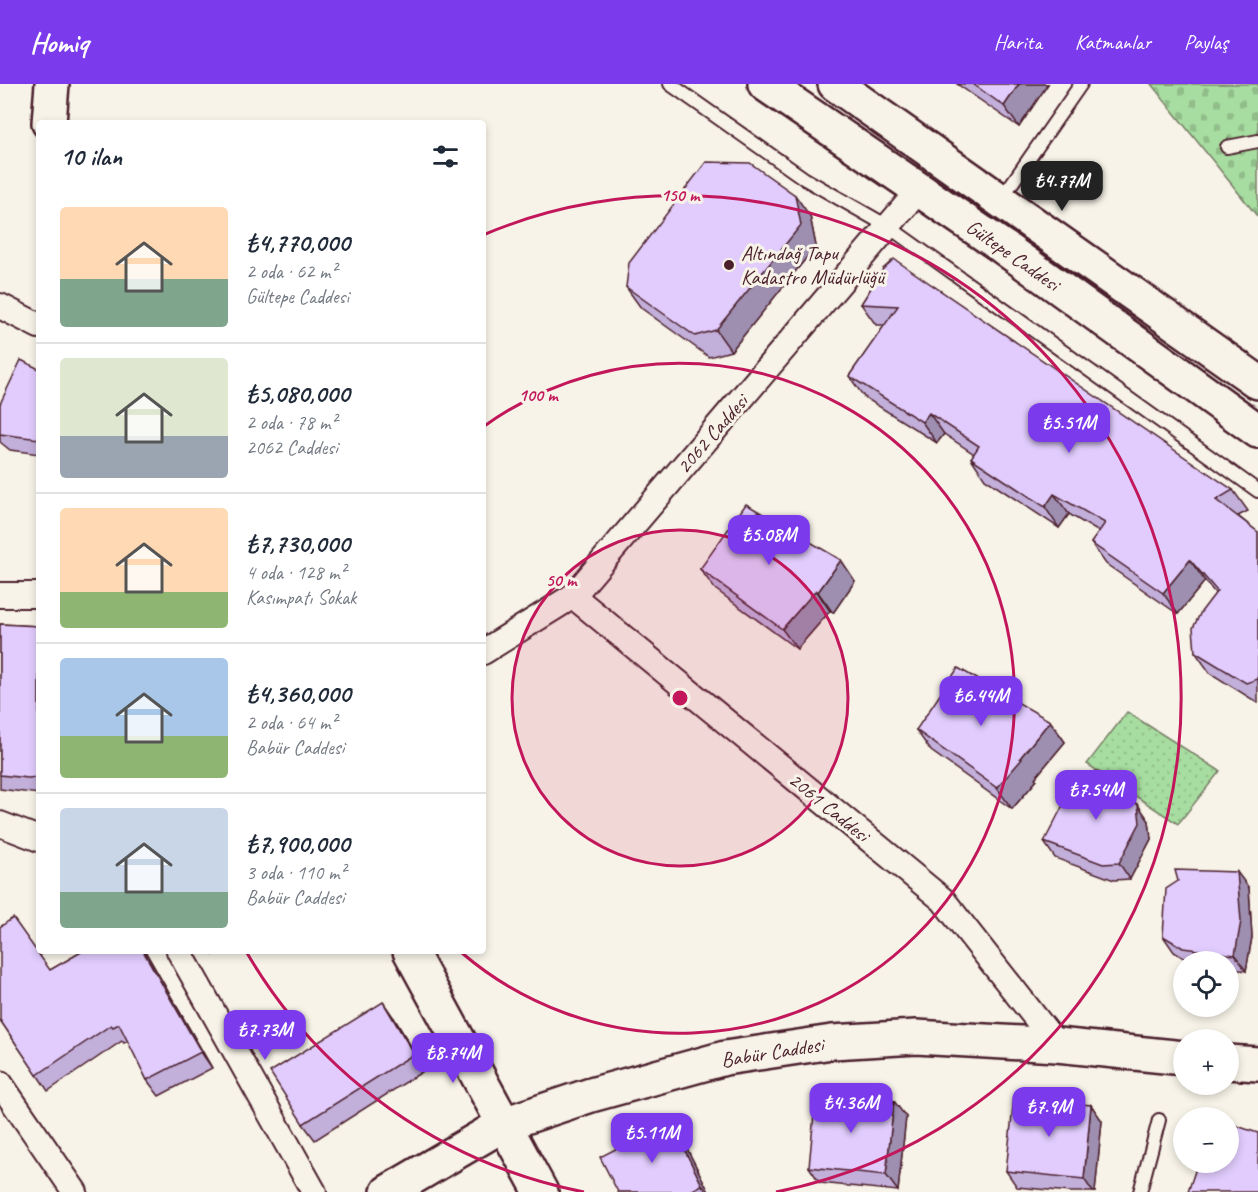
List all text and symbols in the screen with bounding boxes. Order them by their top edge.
text: Homiq [30,25,88,60]
text: Harita [994,29,1042,55]
text: Katmanlar [1075,29,1151,55]
text: Paylaş [1184,29,1228,55]
text: 10 ilan [60,140,122,173]
icon: filters [429,140,462,173]
pin: ₺4.77M [1013,161,1111,212]
text: ₺4.77M [1035,168,1089,193]
text: 150 m [661,184,701,206]
street label: Gültepe Caddesi [961,213,1067,298]
text: ₺4,770,000 [246,226,350,259]
icon: home [108,231,180,303]
place label: Altındağ Tapu Kadastro Müdürlüğü [741,240,886,290]
marker: Altındağ Tapu Kadastro Müdürlüğü [722,258,736,272]
text: 2 oda · 62 m² [246,259,337,284]
text: Gültepe Caddesi [246,284,349,309]
text: ₺5,080,000 [246,377,349,410]
icon: home [108,382,180,454]
text: 100 m [519,384,559,406]
street label: 2062 Caddesi [671,387,755,479]
pin: ₺5.51M [1020,403,1118,454]
text: 2 oda · 78 m² [246,410,337,435]
text: ₺5.51M [1042,410,1096,435]
text: 2062 Caddesi [246,435,338,460]
pin: ₺5.08M [720,515,818,566]
text: ₺5.08M [742,522,796,547]
text: ₺7,730,000 [246,527,350,560]
icon: home [108,532,180,604]
text: 4 oda · 128 m² [246,560,346,585]
text: 50 m [546,569,578,591]
text: Kasımpatı Sokak [246,585,356,610]
pin: ₺6.44M [932,676,1030,727]
text: ₺4,360,000 [246,677,350,710]
icon: home [108,682,180,754]
text: ₺6.44M [954,683,1008,708]
centre of rings [670,688,690,708]
text: 2 oda · 64 m² [246,710,337,735]
text: Babür Caddesi [246,735,344,760]
street label: 2061 Caddesi [783,767,877,849]
pin: ₺7.54M [1047,770,1145,821]
text: ₺7.54M [1069,777,1123,802]
text: ₺7,900,000 [246,827,349,860]
icon: home [108,832,180,904]
text: 3 oda · 110 m² [246,860,346,885]
text: Babür Caddesi [246,885,344,910]
map controls [1173,951,1239,1173]
button: locate [1173,951,1239,1017]
pin: ₺7.73M [216,1010,314,1061]
text: ₺7.73M [238,1017,292,1042]
button: + [1173,1029,1239,1095]
street label: Babür Caddesi [719,1031,828,1073]
pin: ₺8.74M [404,1033,502,1084]
text: ₺8.74M [426,1040,480,1065]
pin: ₺4.36M [802,1083,900,1134]
pin: ₺7.9M [1007,1087,1091,1138]
text: ₺4.36M [824,1090,878,1115]
text: ₺7.9M [1026,1094,1072,1119]
button: − [1173,1107,1239,1173]
pin: ₺5.11M [603,1113,701,1164]
text: ₺5.11M [625,1120,679,1145]

